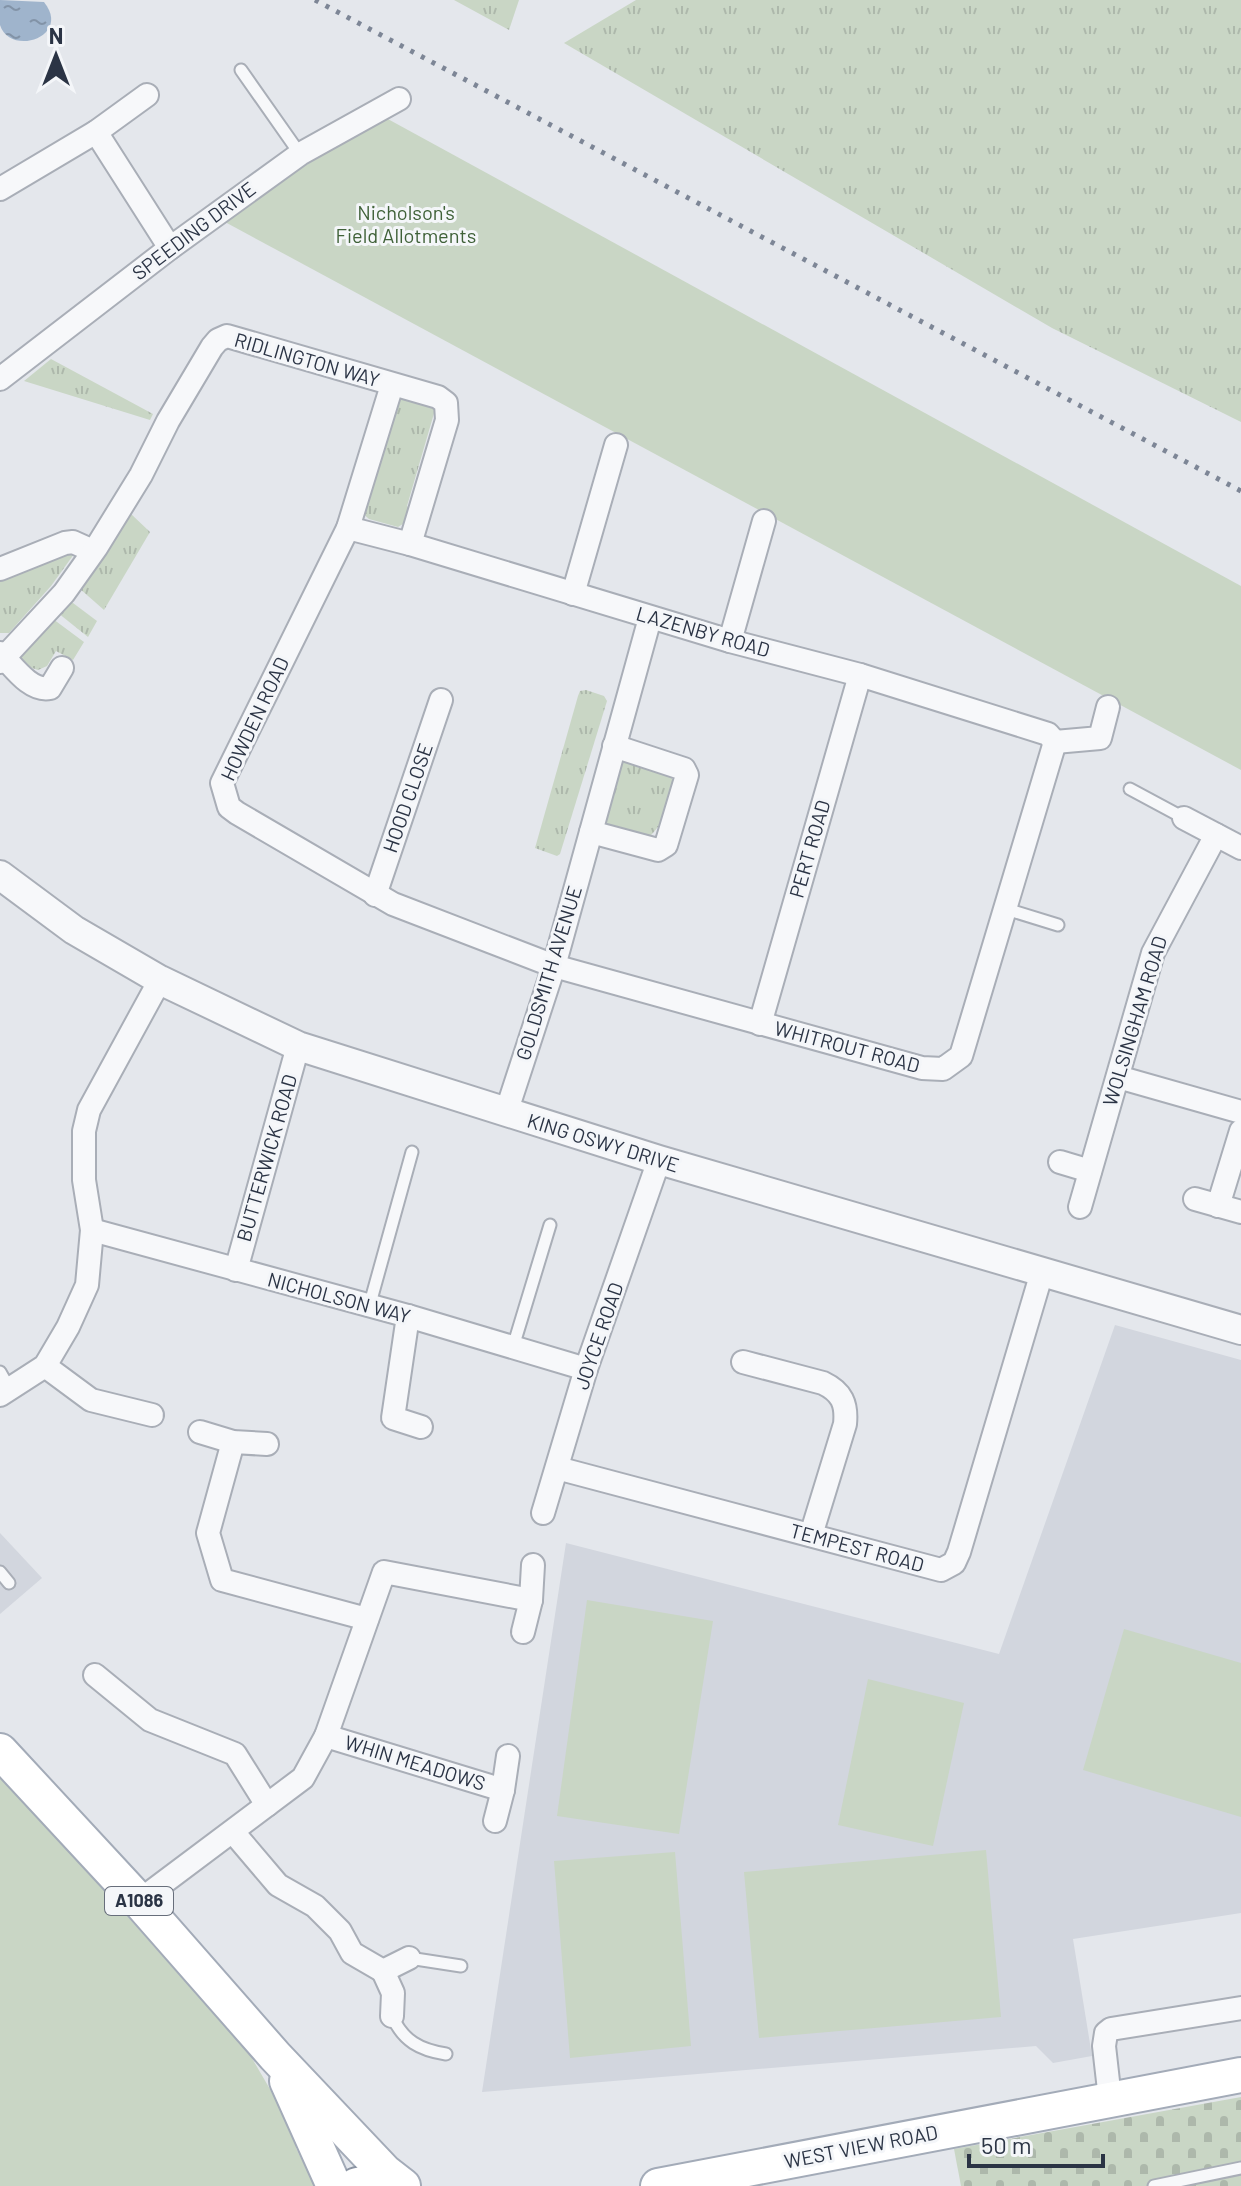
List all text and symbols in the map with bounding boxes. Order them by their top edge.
north arrow [16,16,96,96]
text: N [49,22,63,48]
street label: SPEEDING DRIVE [127,176,260,284]
park label: Nicholson's Field Allotments [336,200,476,247]
street label: RIDLINGTON WAY [232,327,383,391]
street label: LAZENBY ROAD [634,601,773,662]
street label: HOWDEN ROAD [215,653,293,784]
street label: HOOD CLOSE [377,740,437,855]
street label: PERT ROAD [784,797,834,900]
street label: GOLDSMITH AVENUE [510,882,586,1063]
street label: WOLSINGHAM ROAD [1097,933,1171,1109]
street label: WHITROUT ROAD [772,1015,923,1077]
street label: BUTTERWICK ROAD [231,1071,301,1244]
street label: KING OSWY DRIVE [525,1108,682,1177]
street label: NICHOLSON WAY [265,1266,413,1328]
street label: JOYCE ROAD [569,1279,628,1392]
street label: TEMPEST ROAD [788,1518,927,1576]
street label: WHIN MEADOWS [342,1729,488,1795]
road number: A1086 [105,1887,173,1915]
scale bar [969,2118,1103,2168]
street label: WEST VIEW ROAD [782,2119,940,2173]
text: 50 m [981,2130,1032,2159]

